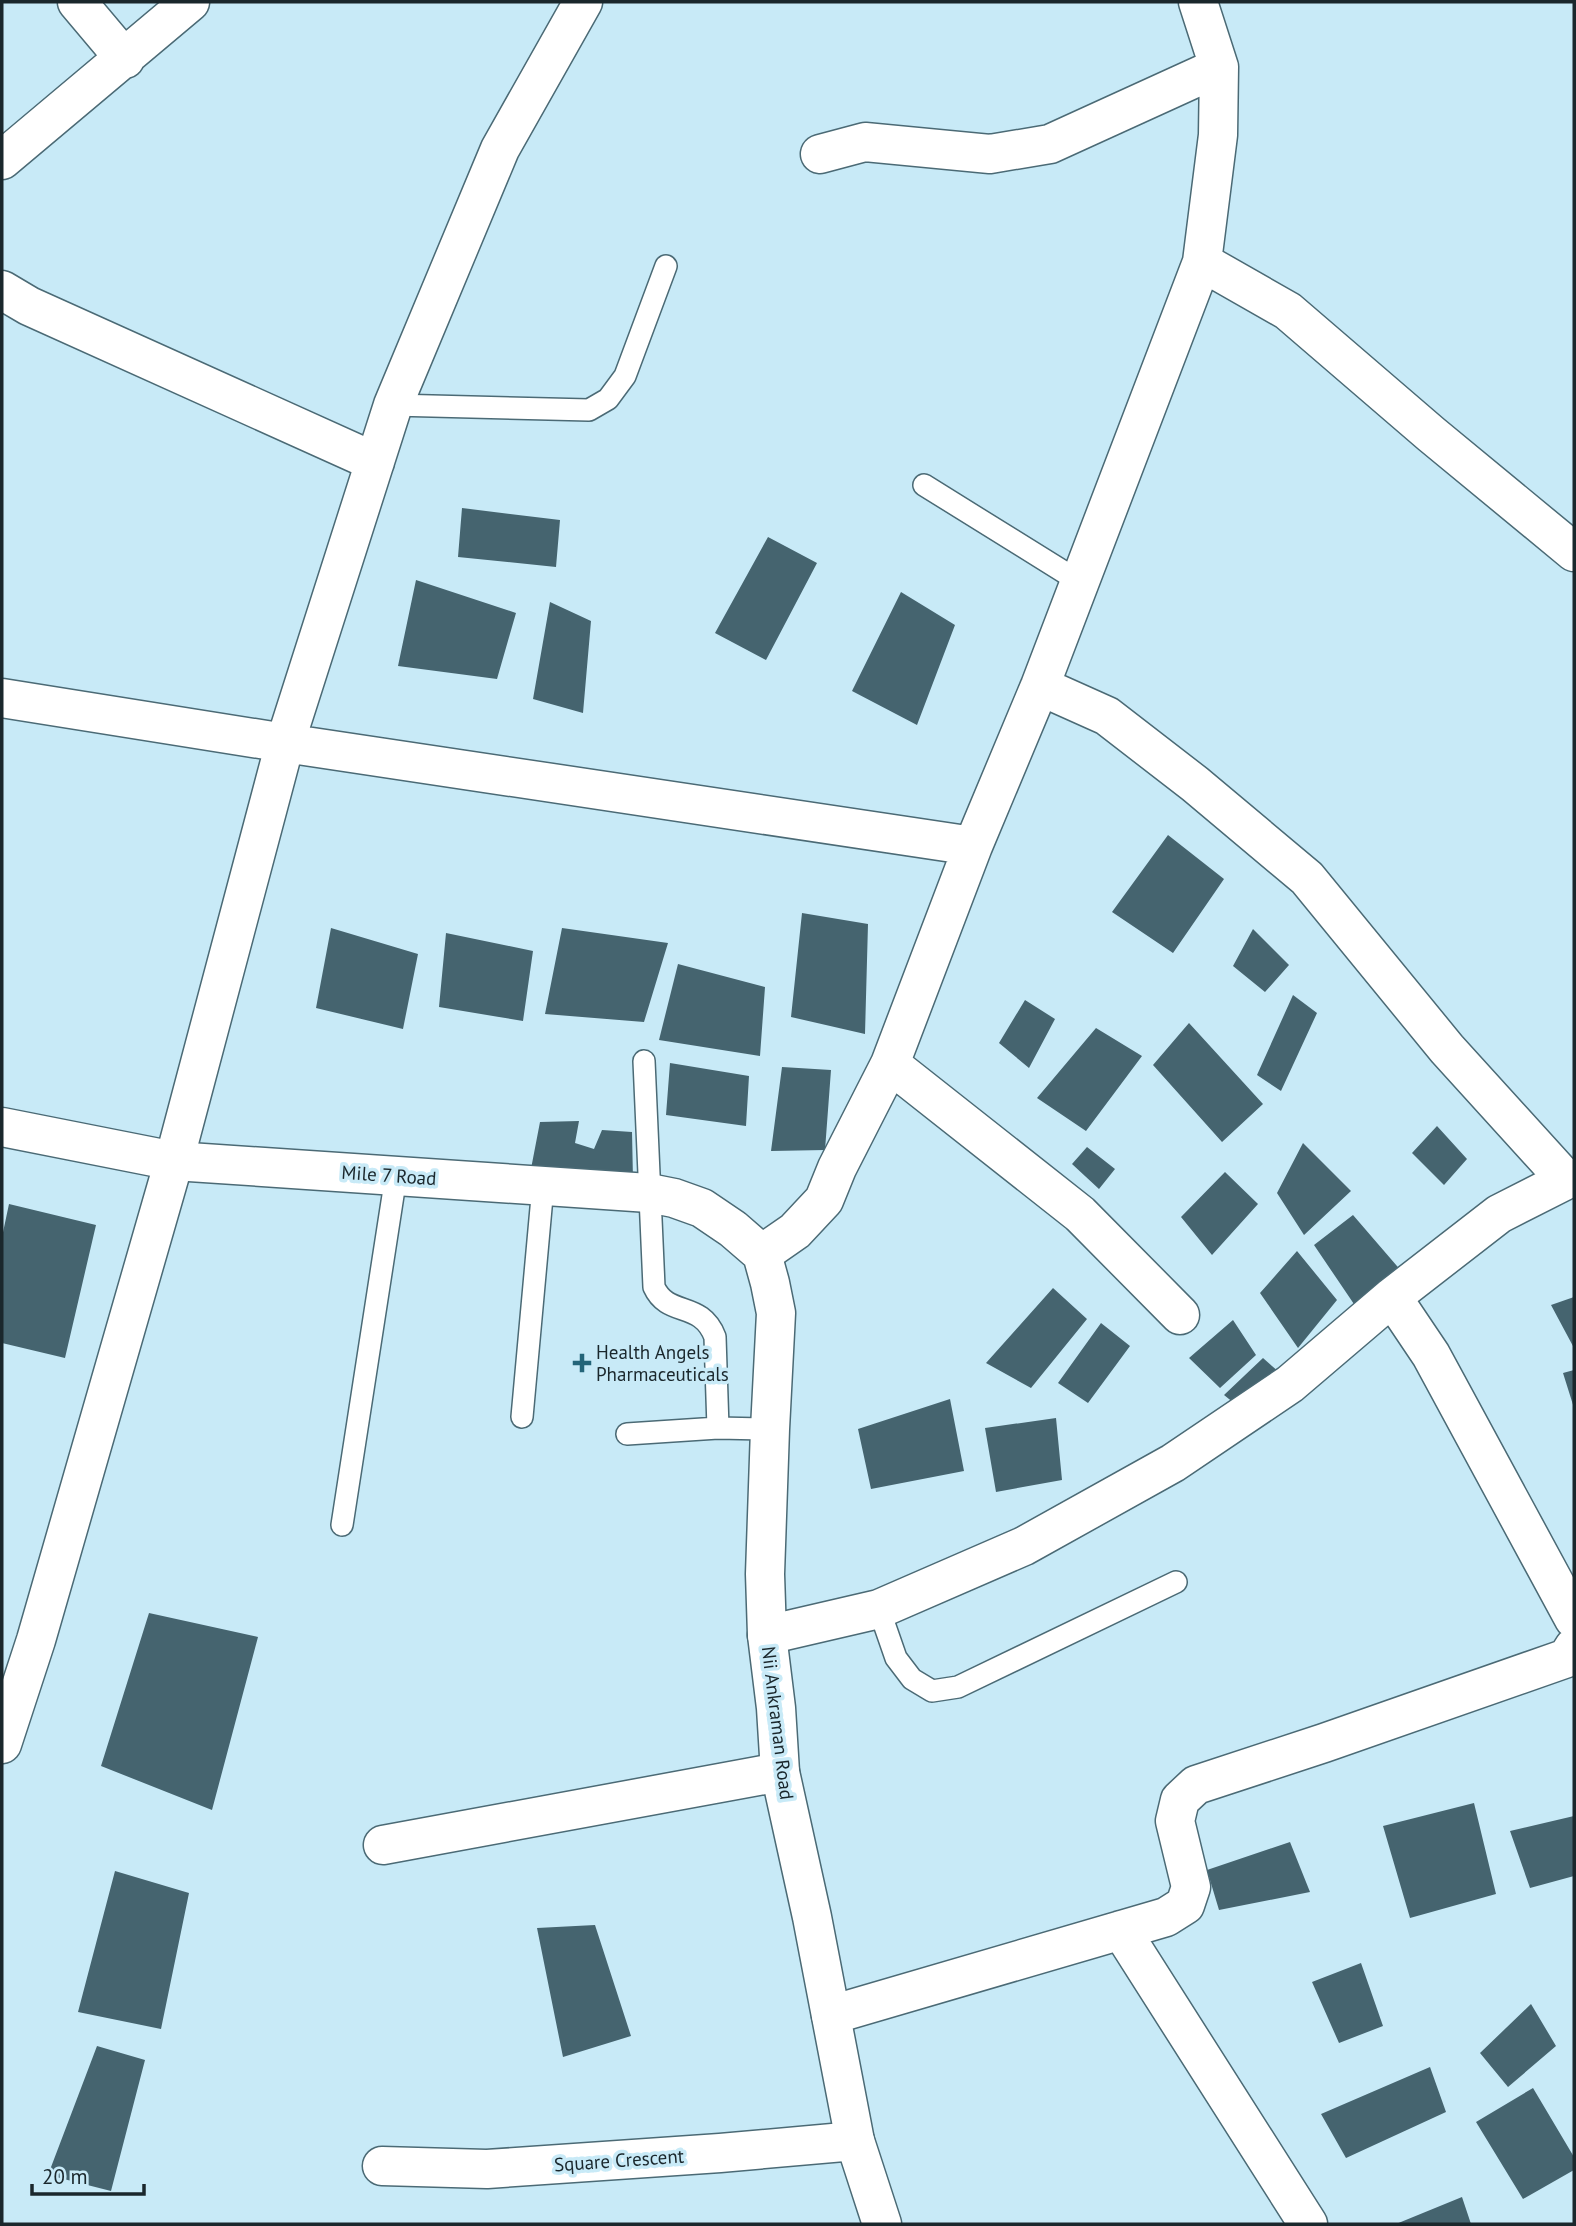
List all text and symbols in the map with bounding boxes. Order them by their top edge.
street label: Mile 7 Road [341,1160,437,1190]
place label: Health Angels Pharmaceuticals [596,1340,729,1386]
marker: Health Angels Pharmaceuticals [574,1355,590,1371]
street label: Nii Ankraman Road [757,1645,799,1801]
street label: Square Crescent [553,2143,685,2177]
scale bar [32,2152,144,2196]
text: 20 m [42,2163,88,2190]

